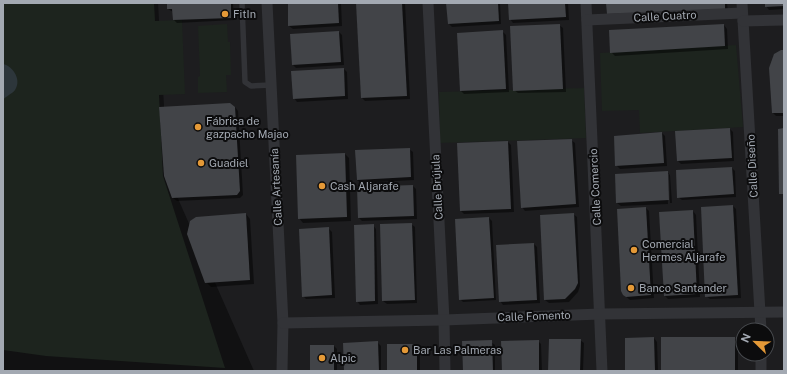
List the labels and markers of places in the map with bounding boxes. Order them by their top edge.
place label: FitIn [233,8,256,20]
marker: FitIn [220,9,230,19]
place label: Fábrica de gazpacho Majao [206,115,289,140]
marker: Fábrica de gazpacho Majao [193,122,203,132]
place label: Guadiel [209,157,248,169]
marker: Guadiel [196,158,206,168]
place label: Cash Aljarafe [330,180,399,192]
marker: Cash Aljarafe [317,181,327,191]
place label: Comercial Hermes Aljarafe [642,238,725,263]
marker: Comercial Hermes Aljarafe [629,245,639,255]
place label: Banco Santander [639,282,727,294]
marker: Banco Santander [626,283,636,293]
place label: Bar Las Palmeras [413,344,502,356]
marker: Bar Las Palmeras [400,345,410,355]
place label: Alpic [330,352,356,364]
marker: Alpic [317,353,327,363]

